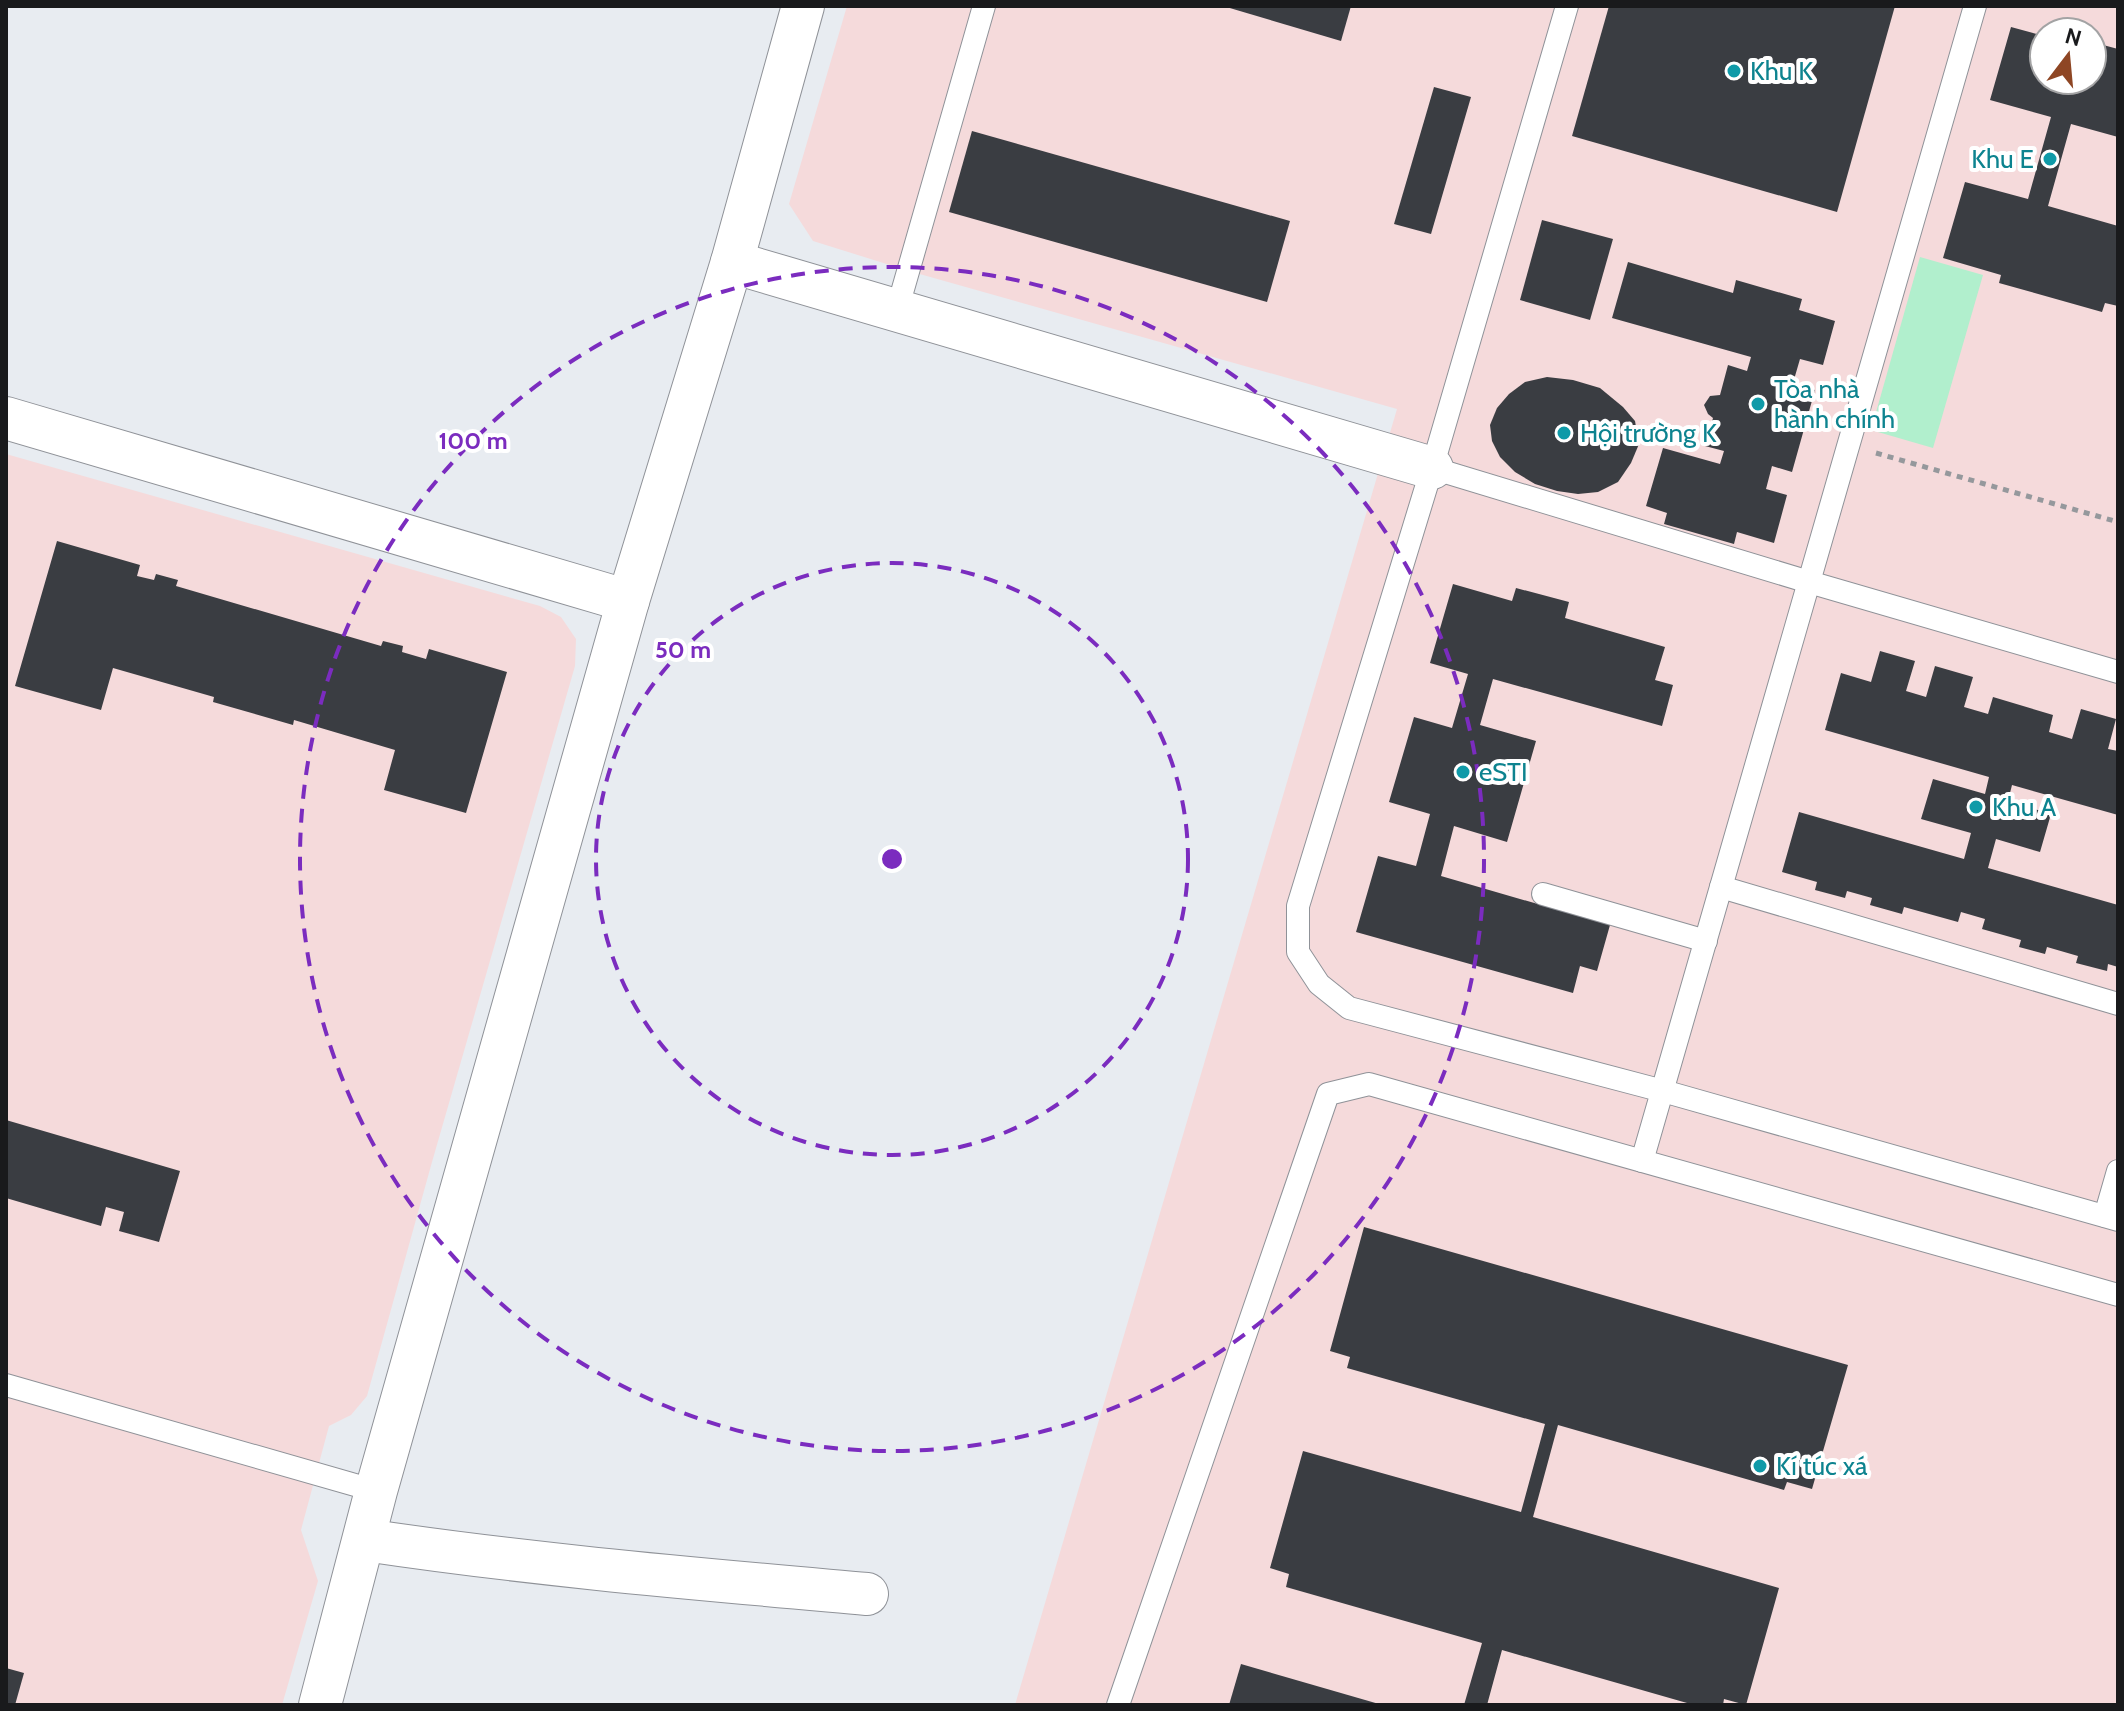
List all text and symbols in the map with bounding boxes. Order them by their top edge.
north arrow [2028,16,2108,96]
text: N [2062,22,2085,52]
place label: Khu K [1750,55,1813,87]
marker: Khu K [1725,62,1743,80]
place label: Khu E [1971,143,2034,175]
marker: Khu E [2041,150,2059,168]
place label: Tòa nhà hành chính [1774,373,1895,435]
marker: Tòa nhà hành chính [1749,395,1767,413]
place label: Hội trường K [1580,417,1717,449]
marker: Hội trường K [1555,424,1573,442]
text: 100 m [438,426,508,455]
text: 50 m [655,635,711,664]
place label: eSTI [1479,756,1528,788]
marker: eSTI [1454,763,1472,781]
place label: Khu A [1992,791,2056,823]
marker: Khu A [1967,798,1985,816]
centre of rings [878,845,906,873]
place label: Kí túc xá [1776,1450,1868,1482]
marker: Kí túc xá [1751,1457,1769,1475]

